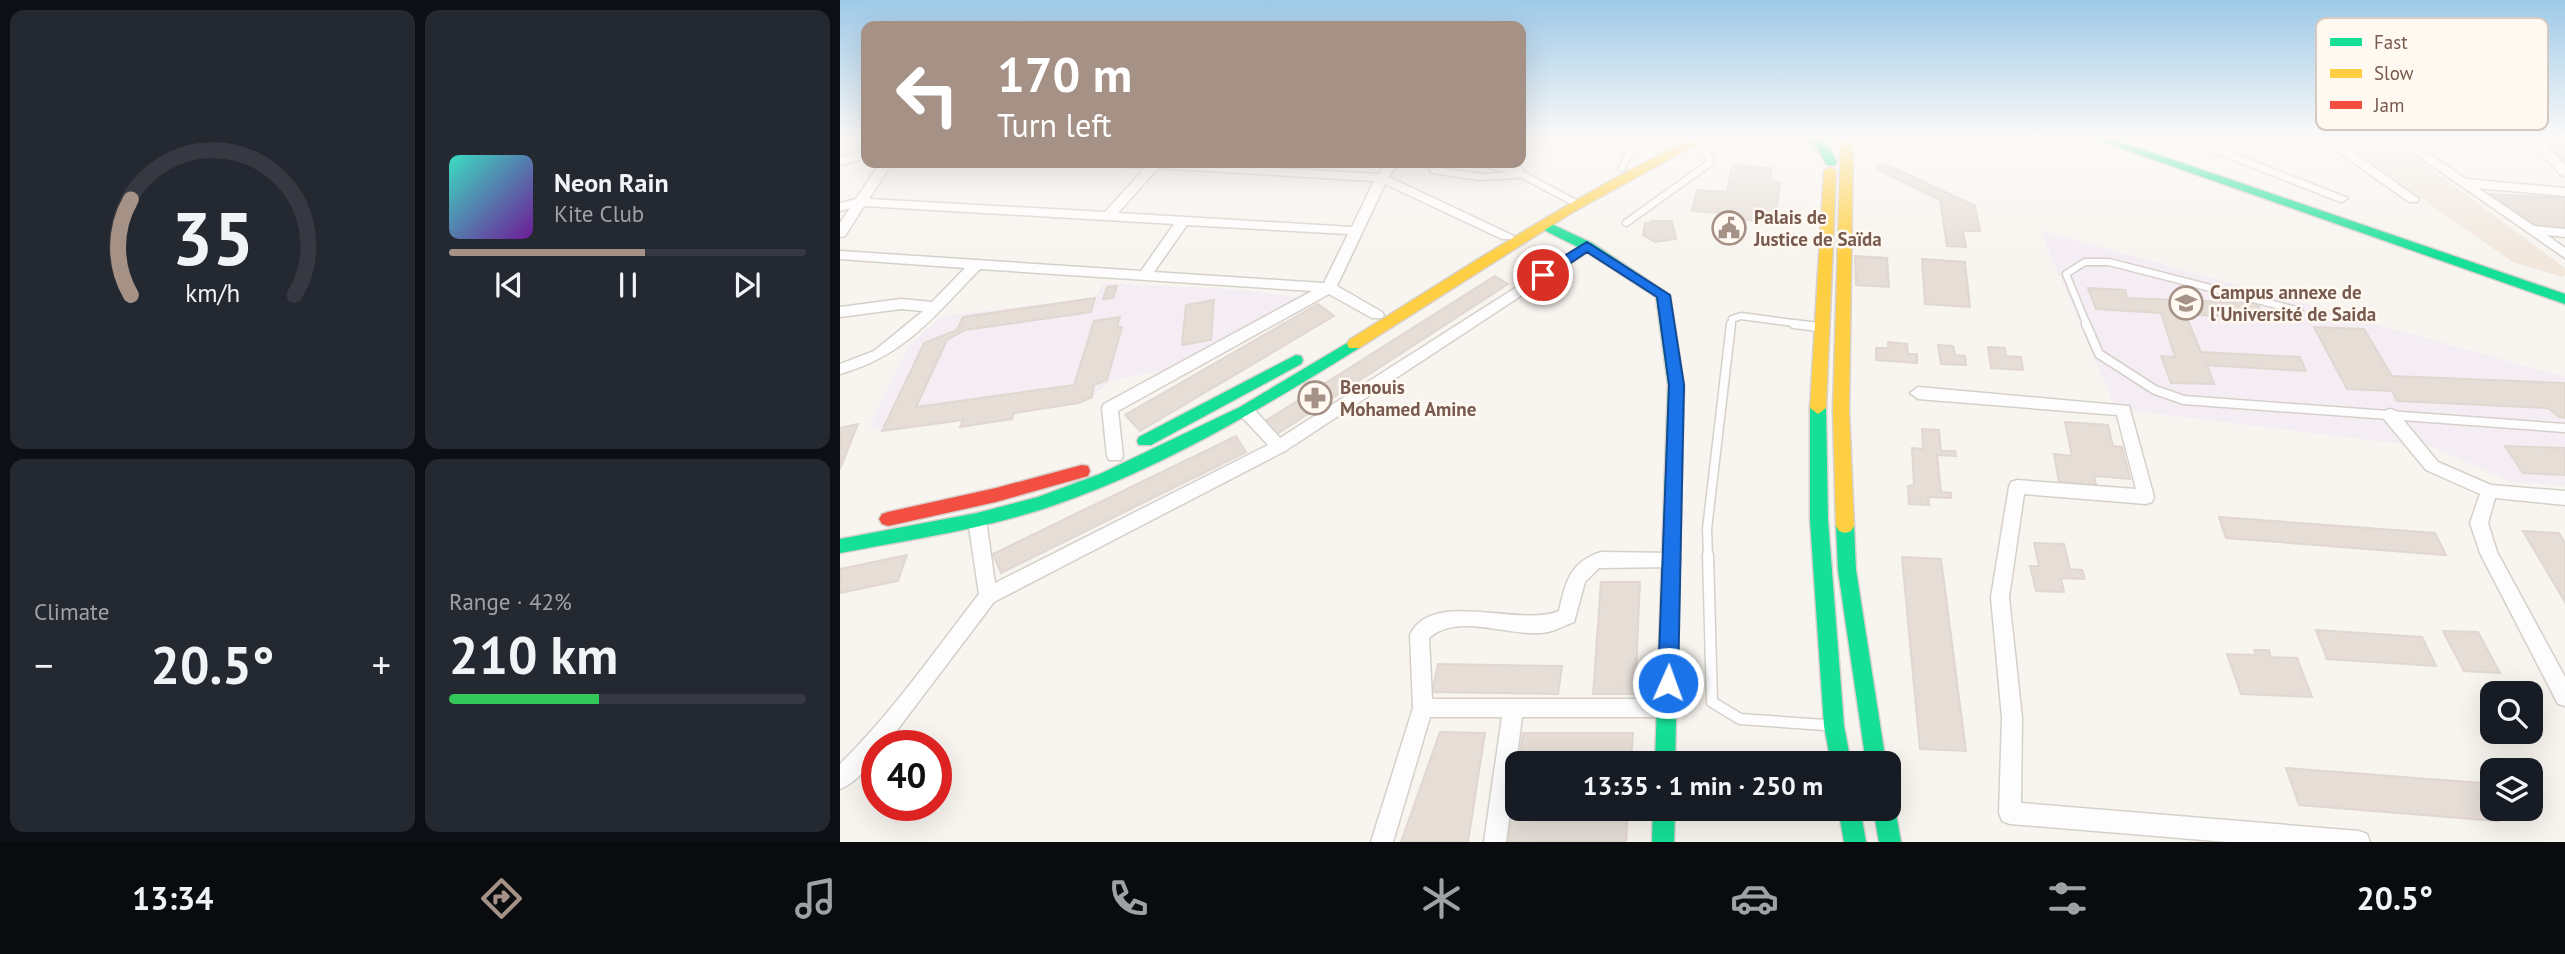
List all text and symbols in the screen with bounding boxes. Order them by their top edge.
legend [2316,18,2548,130]
text: Fast [2374,30,2408,54]
text: 170 m [997,42,1132,106]
icon: left [882,49,973,140]
text: Slow [2374,61,2414,85]
text: Jam [2373,93,2404,117]
text: Turn left [997,104,1112,146]
text: Neon Rain [554,166,669,199]
text: 35 [171,192,254,286]
text: Kite Club [554,199,644,228]
place label: Palais de Justice de Saïda [1753,205,1882,251]
public building icon: Palais de Justice de Saïda [1710,209,1748,247]
pin [1513,245,1573,305]
icon: arrive [1524,256,1562,294]
icon: previous [490,266,528,304]
icon: pause [609,266,647,304]
icon: next [728,266,766,304]
text: km/h [185,277,240,309]
place label: Campus annexe de l'Université de Saida [2210,280,2376,326]
school or university icon: Campus annexe de l'Université de Saida [2167,284,2205,322]
place label: Benouis Mohamed Amine [1340,375,1476,421]
pharmacy icon: Benouis Mohamed Amine [1296,379,1334,417]
text: Range · 42% [449,587,572,616]
text: Climate [34,597,109,626]
text: 210 km [449,621,618,688]
text: 20.5° [151,631,274,698]
text: − [34,640,53,689]
text: + [372,640,391,689]
position arrow [1631,646,1705,720]
map controls [2480,681,2543,821]
button: search [2480,681,2543,744]
speed limit sign: 40 [861,730,952,821]
button: layers [2480,758,2543,821]
text: 13:35 · 1 min · 250 m [1583,769,1823,802]
icon: directions [477,874,526,923]
icon: music [791,874,840,923]
icon: phone [1104,874,1153,923]
icon: climate [1417,874,1466,923]
icon: car [1730,874,1779,923]
icon: filters [2043,874,2092,923]
text: 13:34 [132,877,213,919]
text: 20.5° [2357,877,2433,919]

